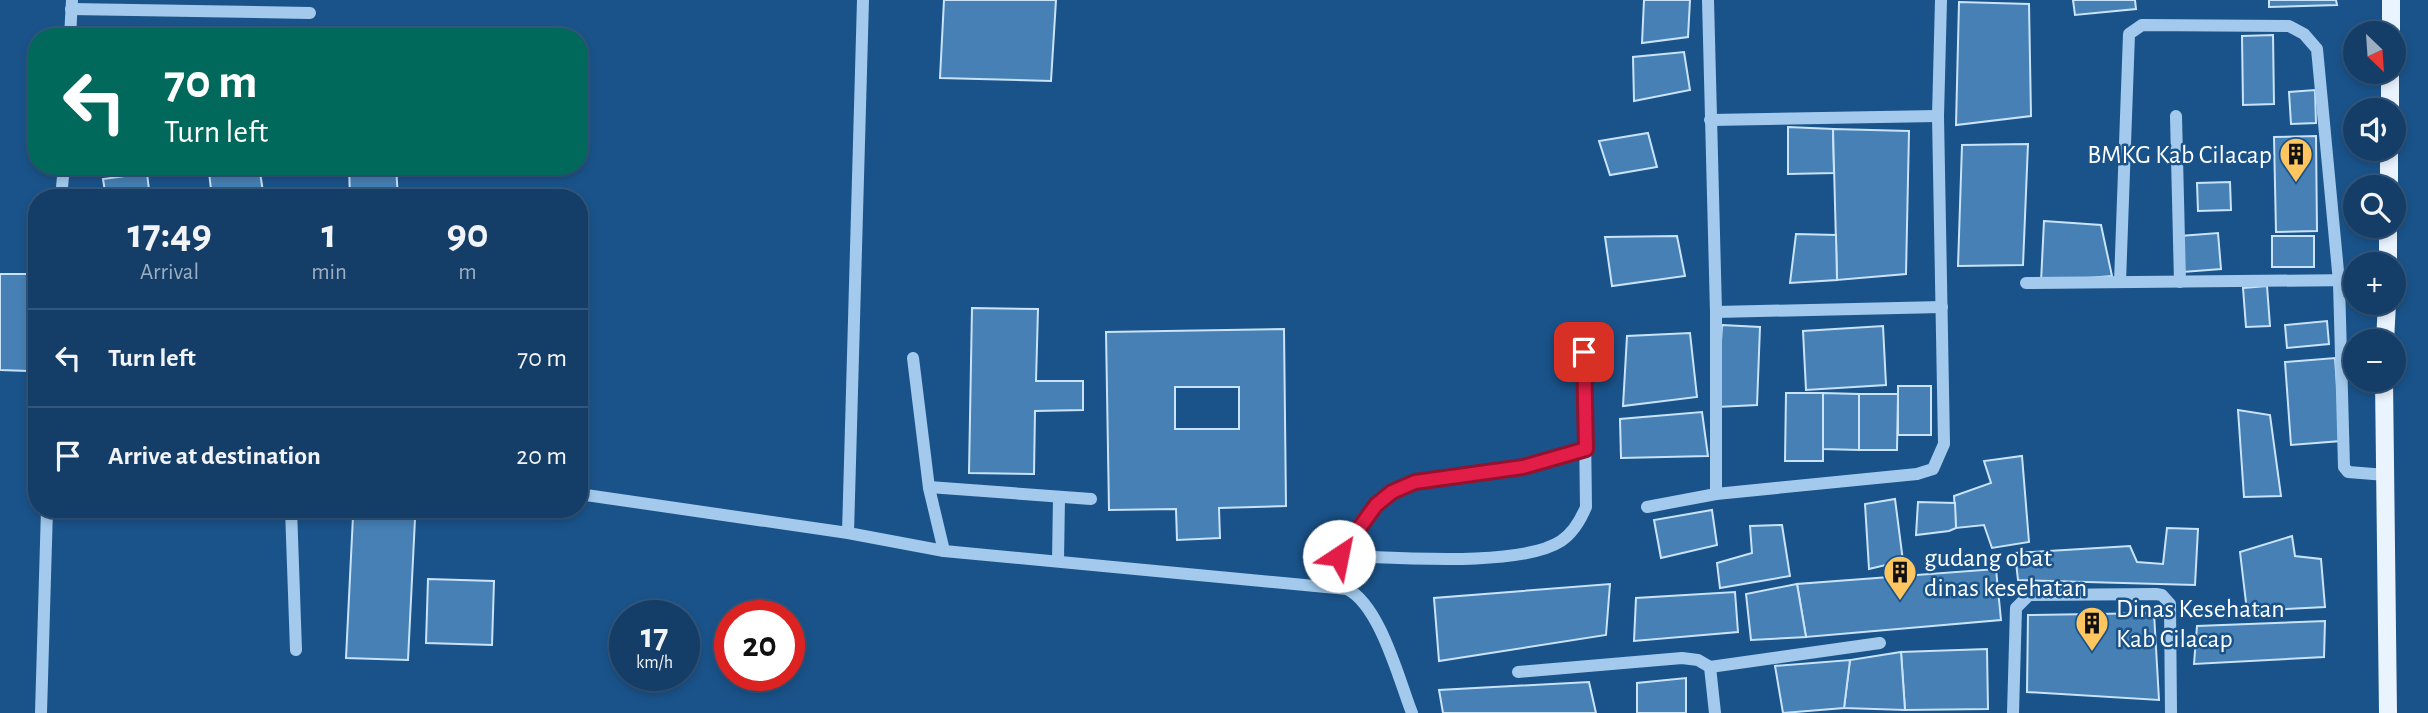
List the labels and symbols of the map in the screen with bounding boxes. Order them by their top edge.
north arrow [2343,21,2406,84]
building icon: BMKG Kab Cilacap [2277,135,2315,184]
place label: BMKG Kab Cilacap [2087,142,2272,168]
pin [1554,322,1614,382]
position arrow [1302,519,1376,593]
place label: gudang obat dinas kesehatan [1924,545,2087,601]
building icon: gudang obat dinas kesehatan [1881,553,1919,602]
place label: Dinas Kesehatan Kab Cilacap [2116,596,2285,652]
speed limit sign: 20 [714,600,805,691]
building icon: Dinas Kesehatan Kab Cilacap [2073,604,2111,653]

